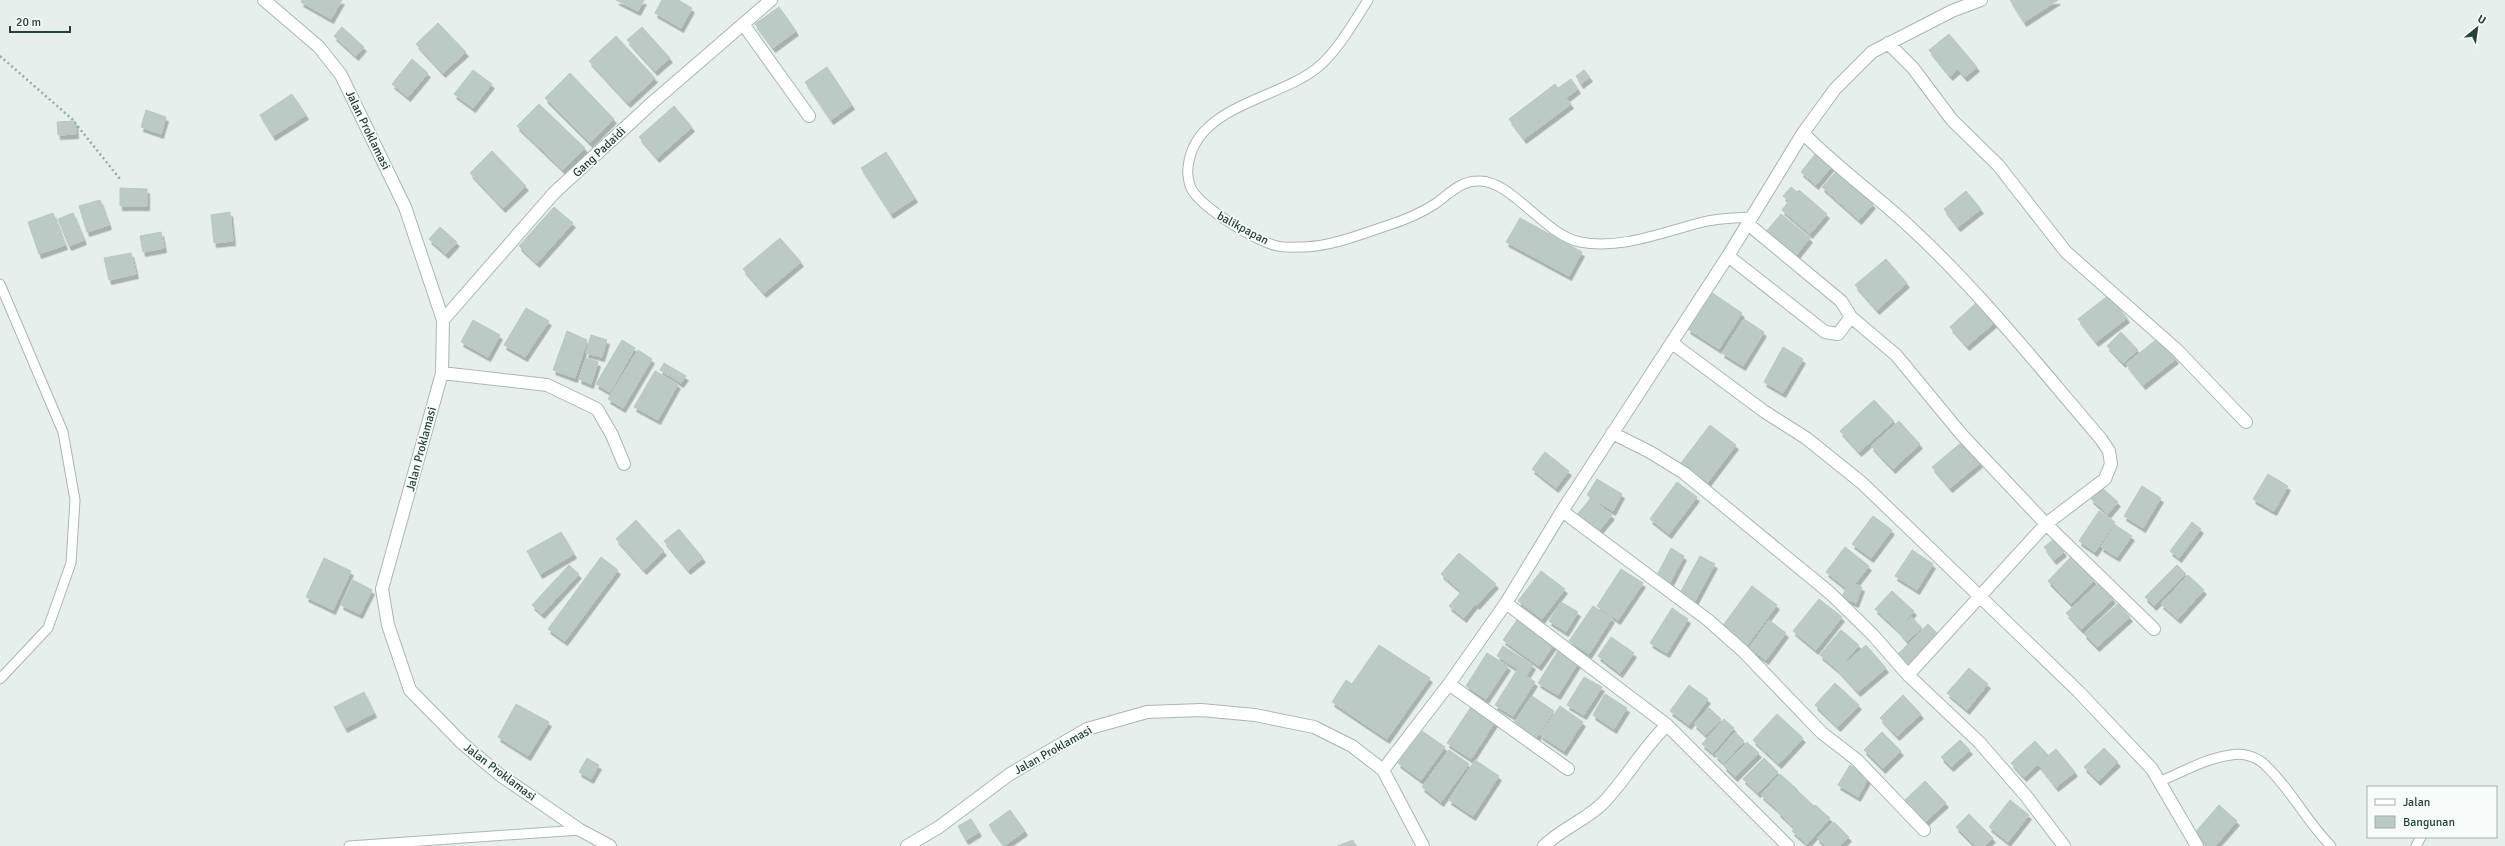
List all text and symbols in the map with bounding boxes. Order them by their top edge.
scale bar [10,8,70,34]
north arrow [2457,8,2497,48]
text: U [2475,12,2488,27]
text: 20 m [16,15,41,30]
street label: Jalan Proklamasi [342,88,393,172]
street label: Gang Padaidi [570,124,629,181]
street label: balikpapan [1214,209,1271,248]
street label: Jalan Proklamasi [403,405,440,493]
street label: Jalan Proklamasi [1012,723,1095,778]
street label: Jalan Proklamasi [461,740,539,804]
legend [2367,786,2497,838]
text: Jalan [2403,795,2430,810]
text: Bangunan [2403,815,2455,830]

